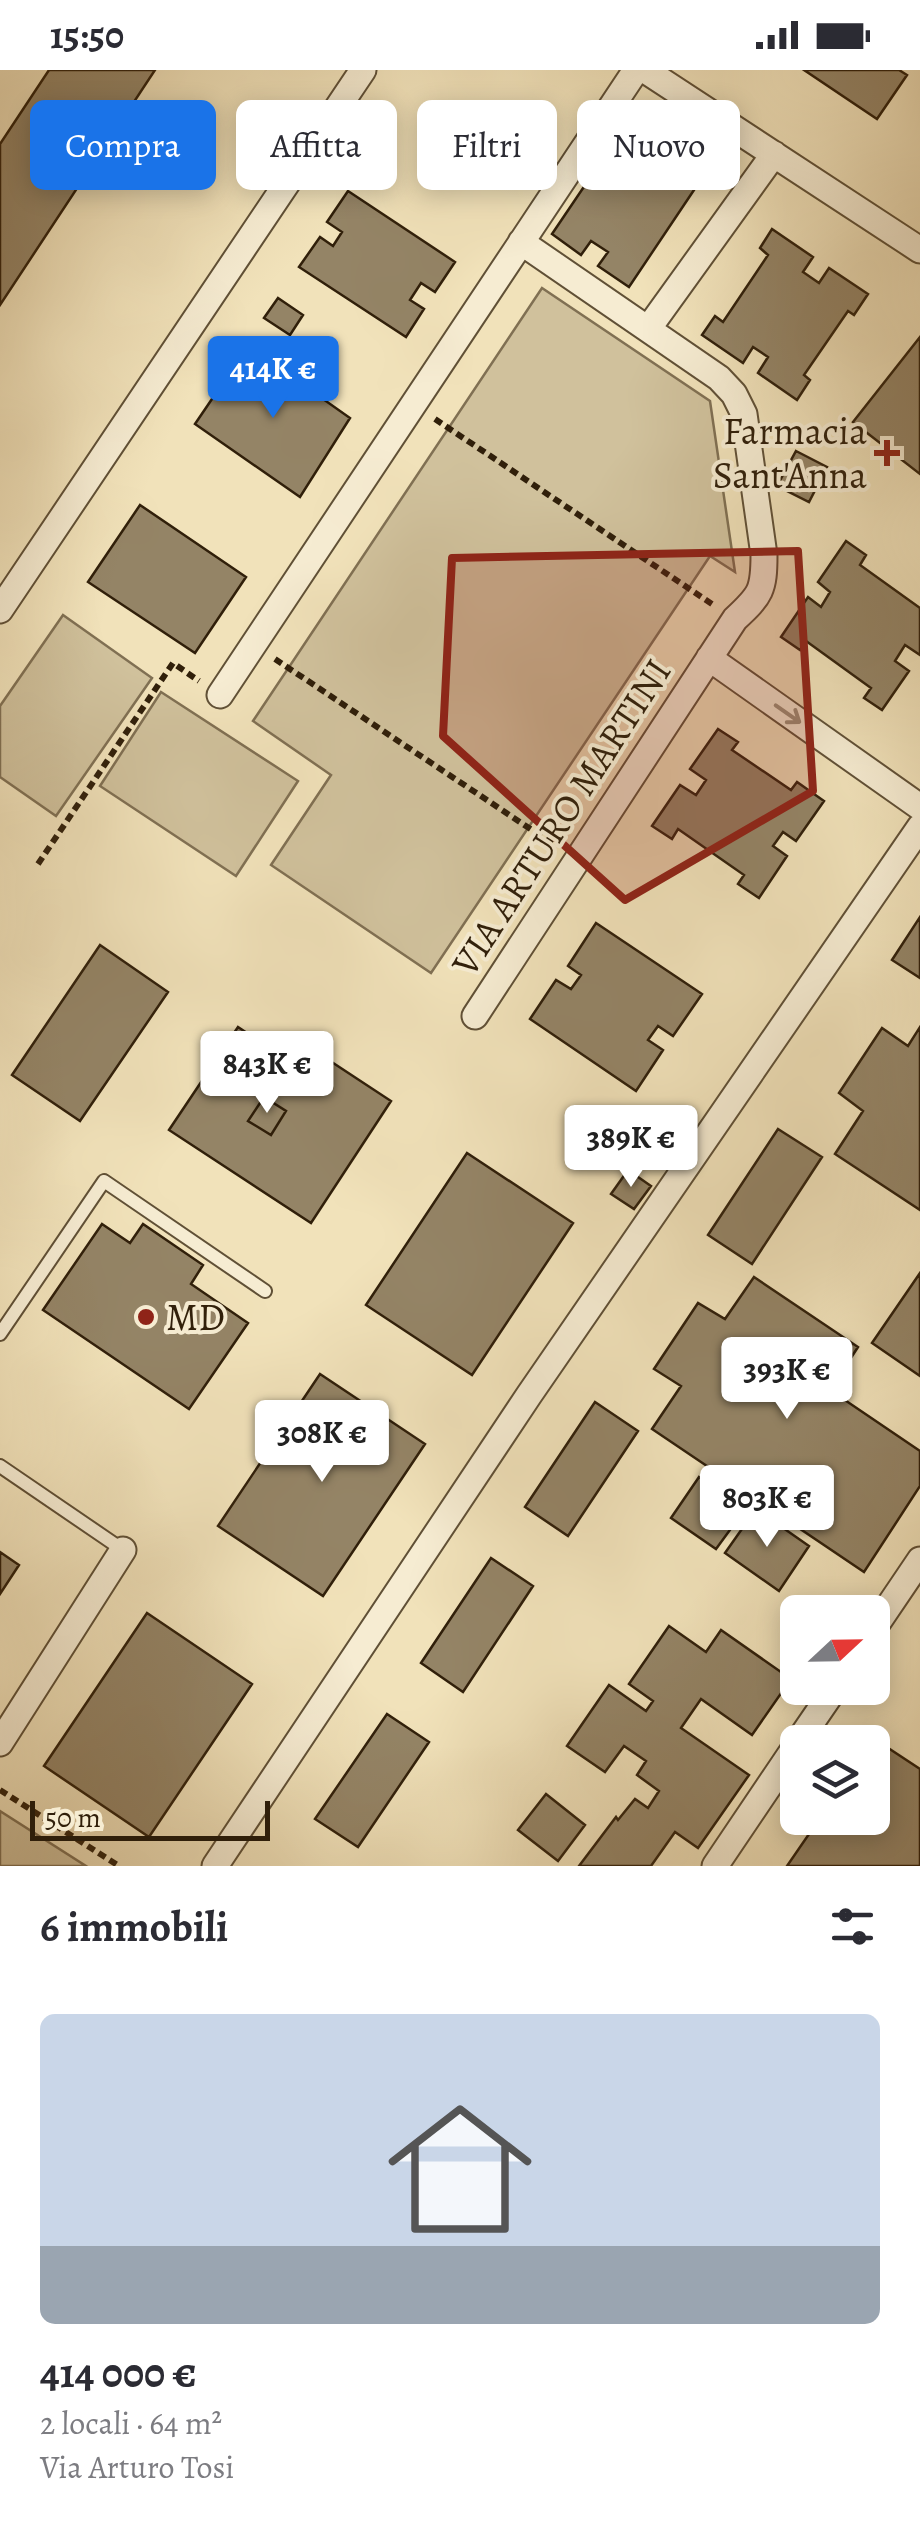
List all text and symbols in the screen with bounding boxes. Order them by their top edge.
text: 15:50 [50,9,124,61]
chip: Compra [30,100,216,190]
chip: Affitta [236,100,397,190]
chip: Filtri [417,100,557,190]
chip: Nuovo [577,100,740,190]
pin: 414K € [192,336,354,421]
text: 414K € [230,346,316,390]
place label: Farmacia Sant'Anna [713,405,867,501]
marker: Farmacia Sant'Anna [876,442,898,464]
street label: VIA ARTURO MARTINI [438,649,683,986]
one-way arrow [774,704,802,725]
pin: 843K € [186,1031,348,1116]
text: 843K € [222,1041,312,1085]
pin: 389K € [550,1105,712,1190]
text: 389K € [587,1115,675,1159]
place label: MD [166,1291,225,1343]
marker: MD [135,1306,157,1328]
pin: 393K € [706,1337,868,1422]
text: 393K € [743,1347,831,1391]
pin: 308K € [241,1400,403,1485]
text: 308K € [277,1410,367,1454]
pin: 803K € [686,1465,848,1550]
text: 803K € [722,1475,812,1519]
north arrow [780,1595,890,1705]
map controls [780,1595,890,1835]
button: layers [780,1725,890,1835]
scale bar [30,1796,270,1840]
text: 50 m [45,1799,101,1837]
text: 6 immobili [40,1898,228,1955]
icon: filters [825,1899,880,1954]
icon: home [370,2079,550,2259]
text: 414 000 € [40,2344,197,2401]
text: 2 locali · 64 m² [40,2401,222,2445]
text: Via Arturo Tosi [40,2445,234,2489]

